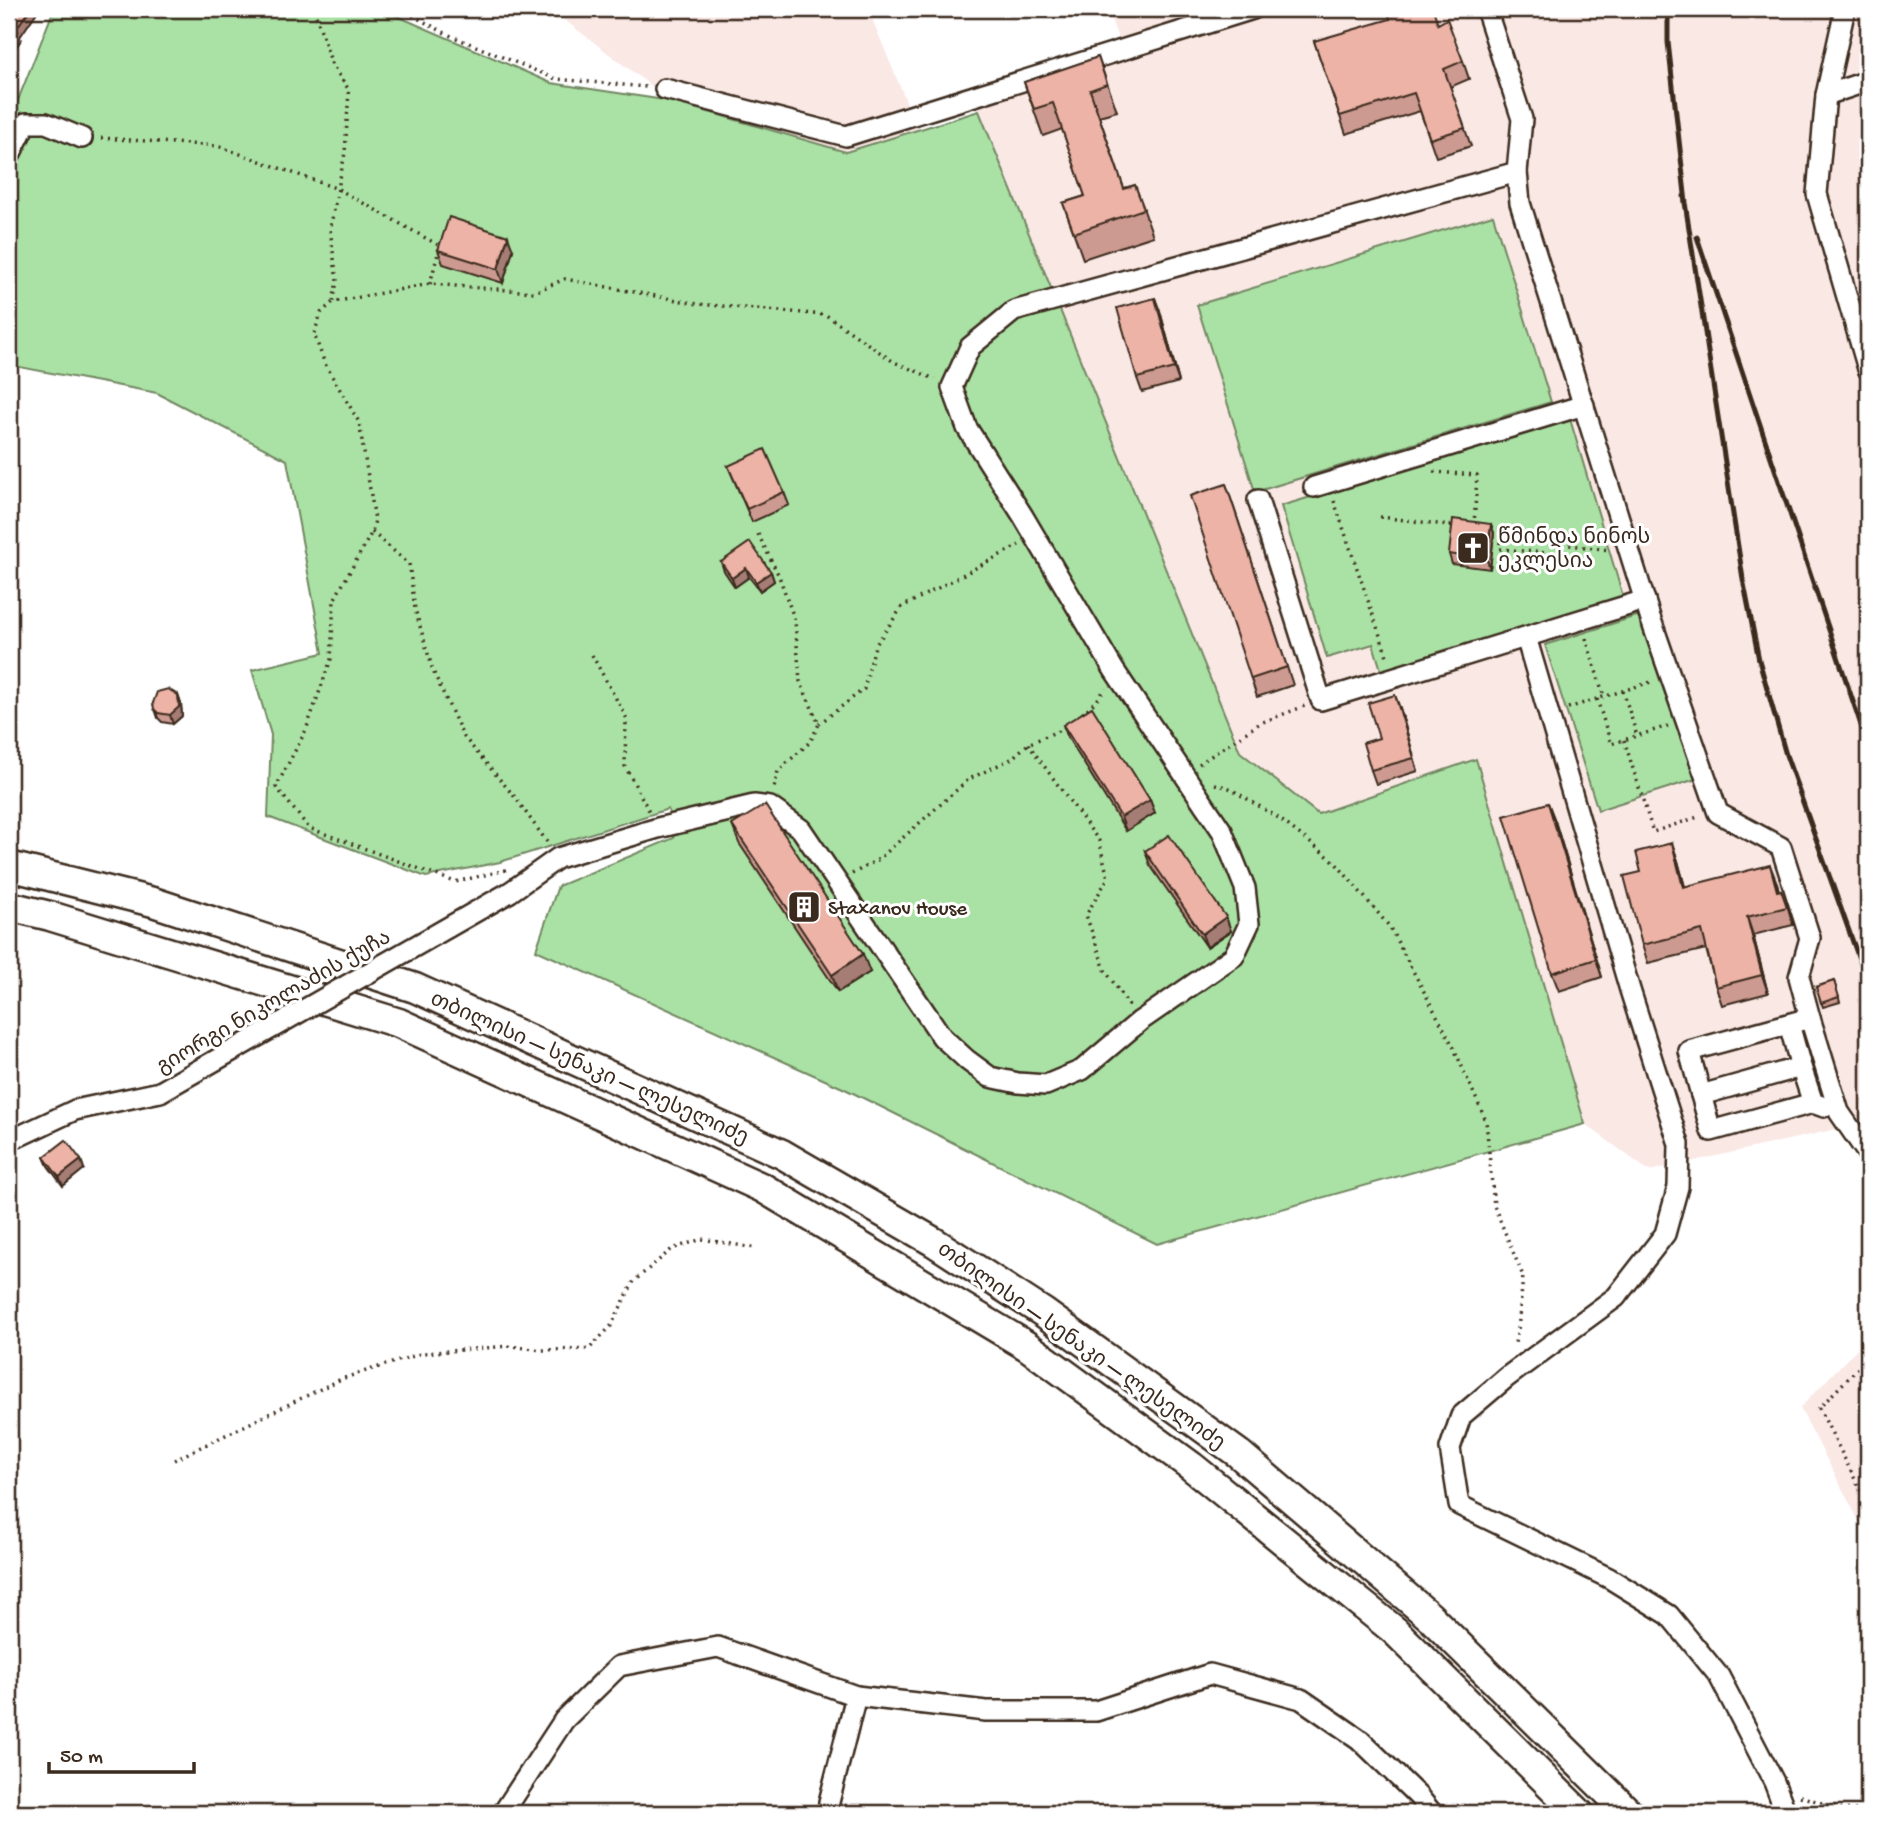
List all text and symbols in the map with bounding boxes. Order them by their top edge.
place label: წმინდა ნინოს ეკლესია [1498,526,1650,576]
church icon: წმინდა ნინოს ეკლესია [1454,529,1492,567]
building icon: Staxanov House [785,888,823,926]
place label: Staxanov House [828,898,968,923]
street label: გიორგი ნიკოლაძის ქუჩა [153,926,396,1081]
street label: თბილისი — სენაკი — ლესელიძე [426,988,752,1152]
street label: თბილისი — სენაკი — ლესელიძე [931,1238,1229,1457]
scale bar [49,1731,194,1775]
text: 50 m [60,1746,103,1771]

